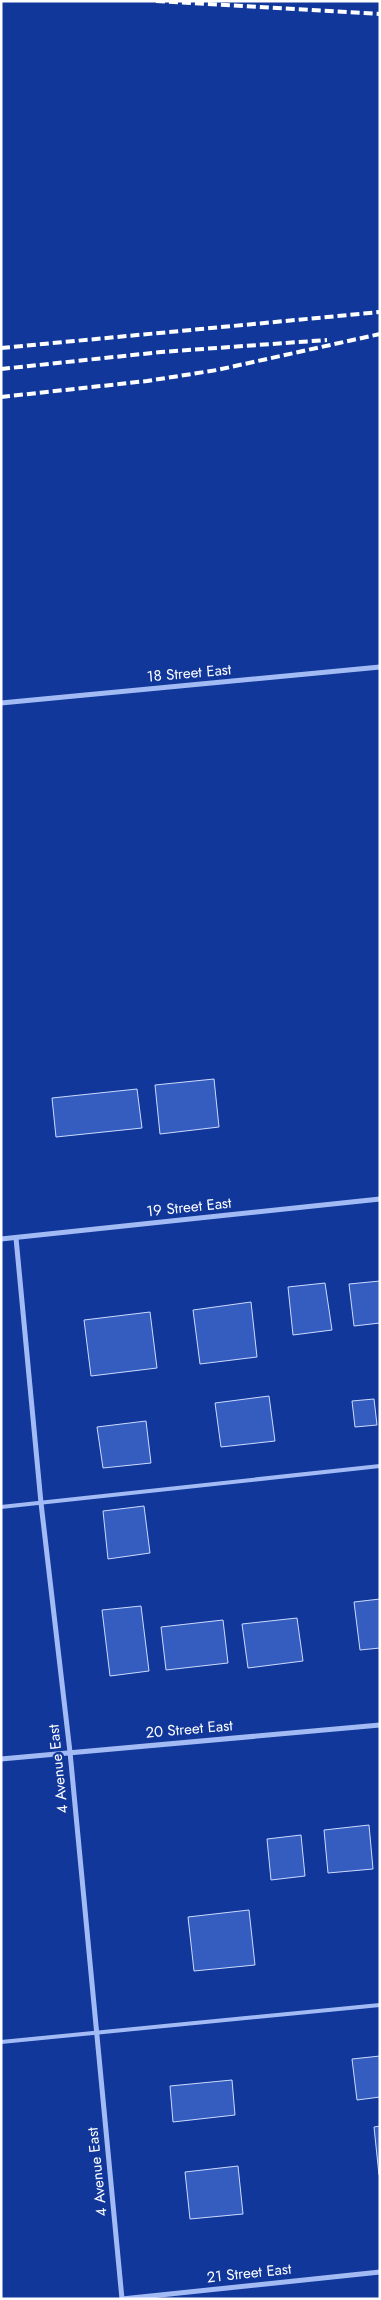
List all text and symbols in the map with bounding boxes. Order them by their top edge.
street label: 18 Street East [146,658,233,688]
street label: 19 Street East [145,1192,233,1222]
street label: 20 Street East [144,1714,234,1744]
street label: 4 Avenue East [42,1723,74,1815]
street label: 4 Avenue East [81,2126,113,2218]
street label: 21 Street East [205,2258,293,2288]

